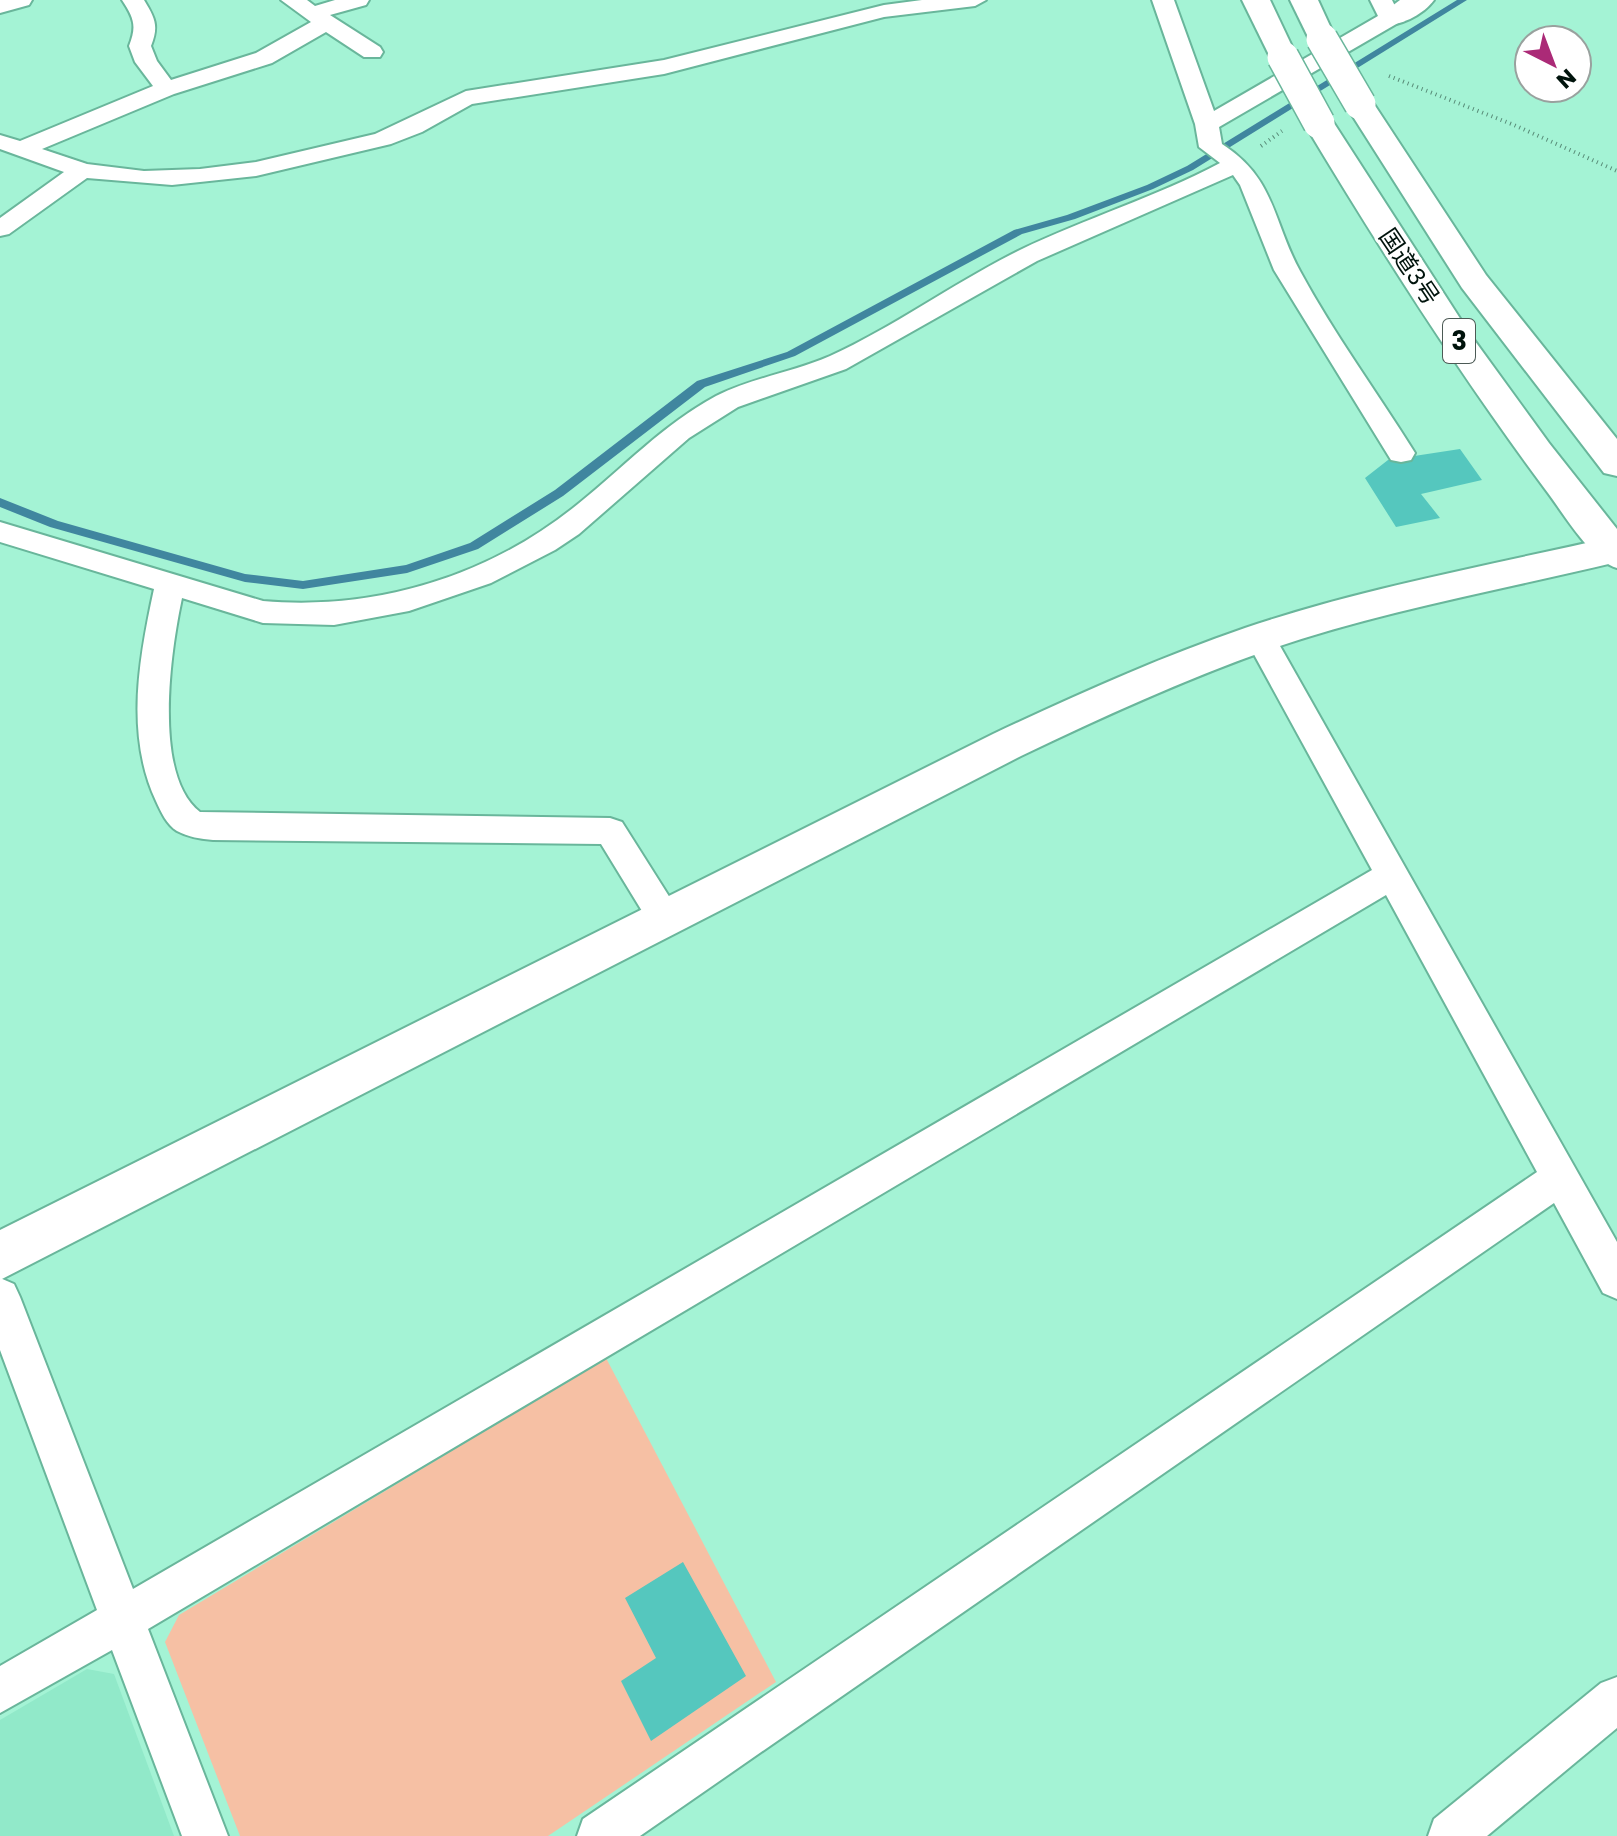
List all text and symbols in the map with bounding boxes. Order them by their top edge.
north arrow [1513,24,1593,104]
text: N [1550,61,1583,96]
street label: 国道3号 [1372,222,1447,312]
road number: 3 [1443,319,1475,363]

